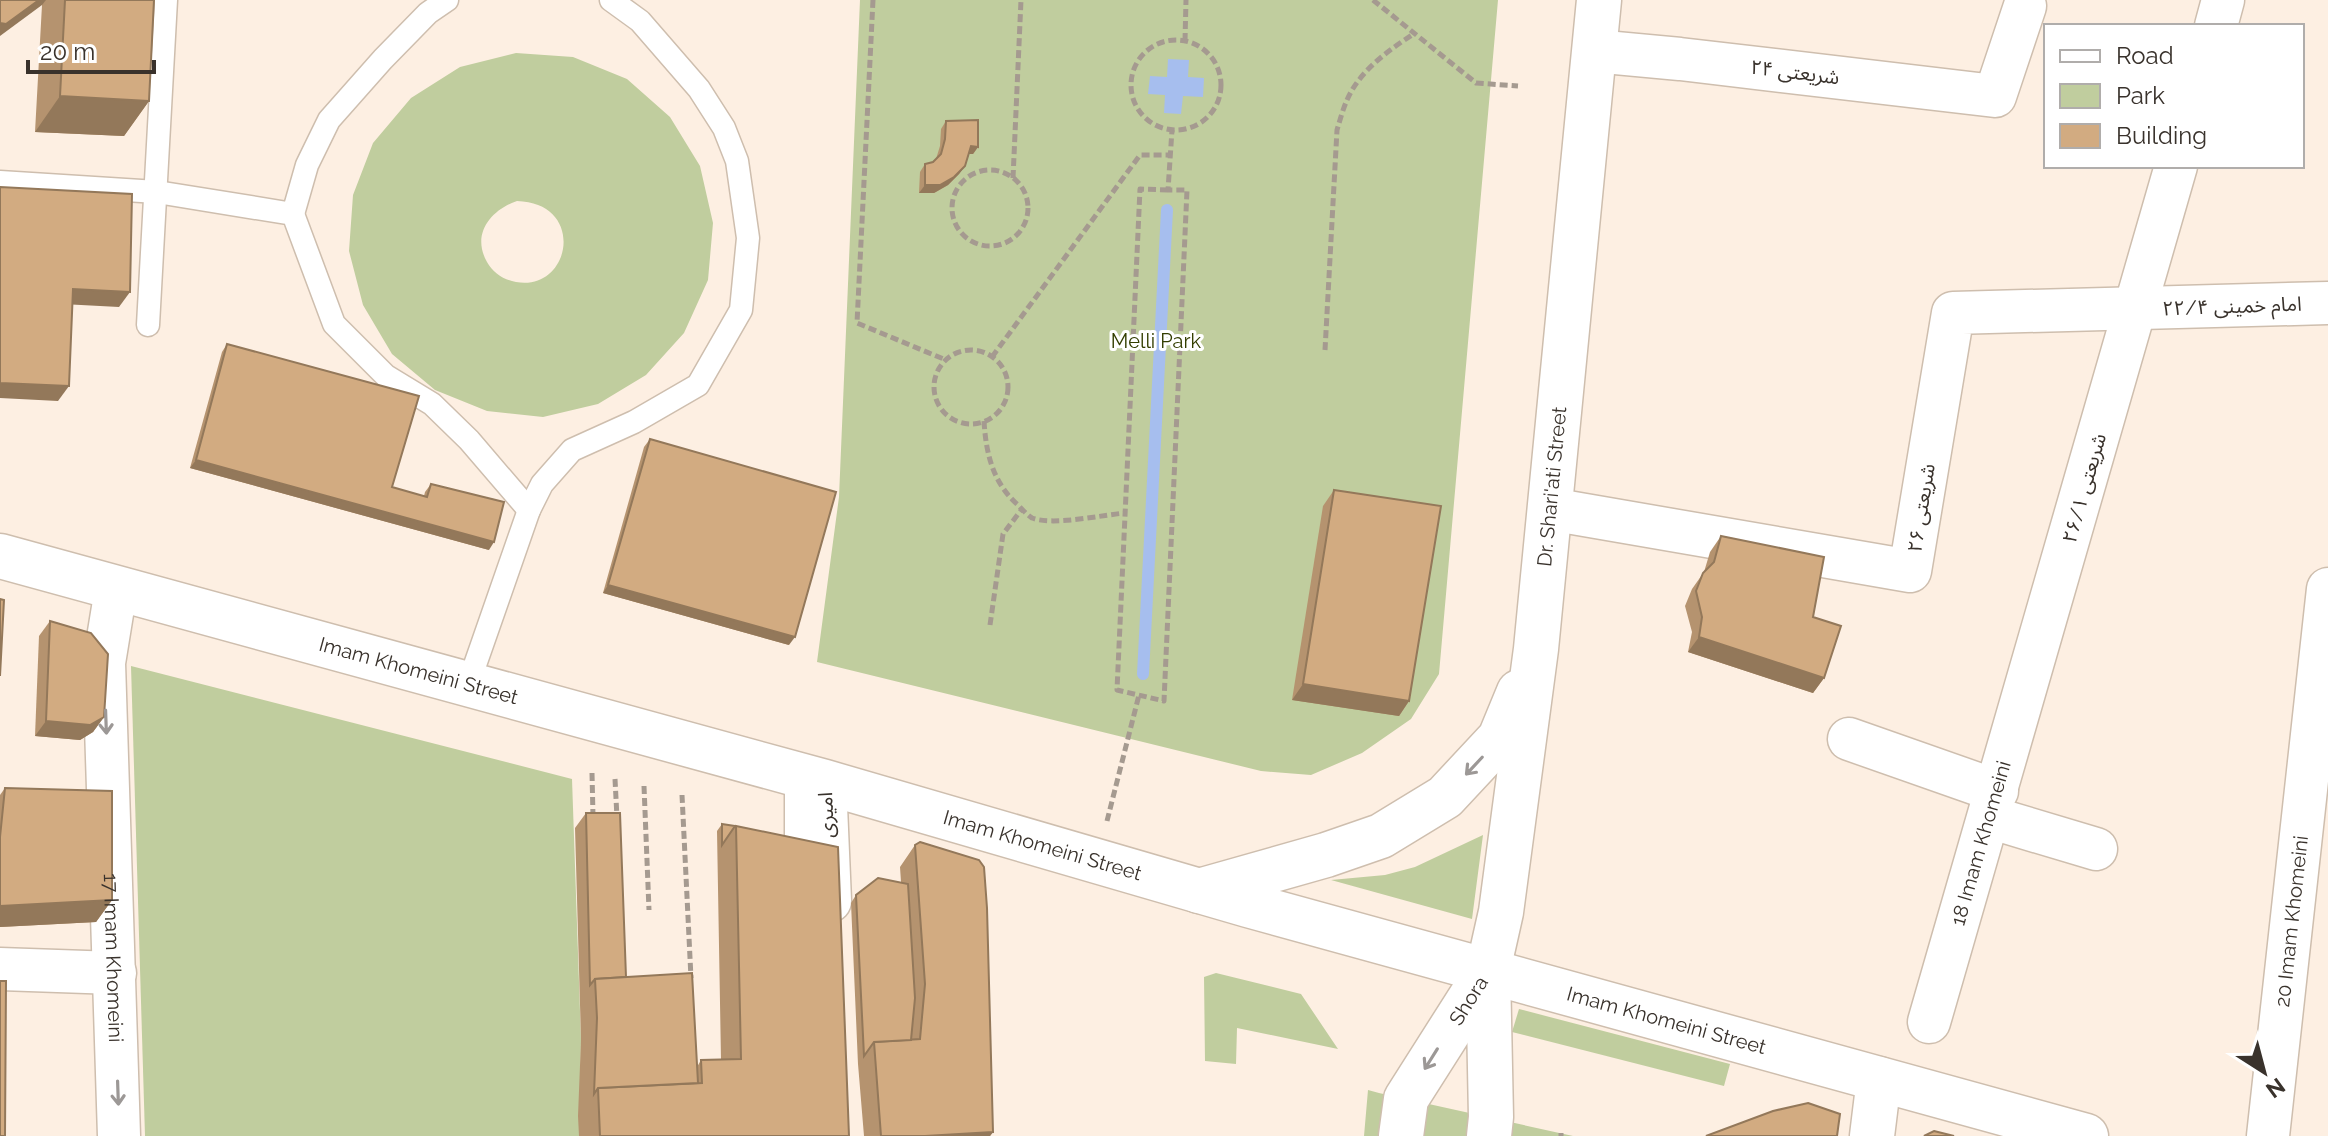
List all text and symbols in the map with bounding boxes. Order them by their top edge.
scale bar [28,24,154,74]
legend [2044,24,2304,168]
text: 20 m [40,37,95,66]
text: Road [2116,41,2174,70]
street label: شریعتی ۲۴ [1749,55,1841,89]
text: Park [2116,81,2165,110]
text: Building [2116,121,2207,150]
street label: امام خمینی ۲۲/۴ [2162,292,2302,323]
park label: Melli Park [1111,329,1202,353]
street label: Dr. Shari'ati Street [1532,405,1571,568]
street label: شریعتی ۲۶/۱ [2057,430,2111,546]
street label: شریعتی ۲۶ [1902,462,1940,554]
street label: Imam Khomeini Street [316,632,521,709]
one-way arrow [99,708,114,735]
one-way arrow [1465,756,1484,776]
street label: 18 Imam Khomeini [1945,758,2016,928]
street label: امیری [813,792,839,838]
street label: Imam Khomeini Street [941,805,1145,886]
street label: 20 Imam Khomeini [2270,834,2313,1008]
street label: 17 Imam Khomeini [99,873,128,1043]
street label: Shora [1444,971,1493,1030]
street label: Imam Khomeini Street [1564,981,1769,1059]
north arrow [2224,1032,2304,1112]
one-way arrow [1423,1048,1439,1070]
text: N [2261,1073,2290,1104]
one-way arrow [110,1079,126,1106]

